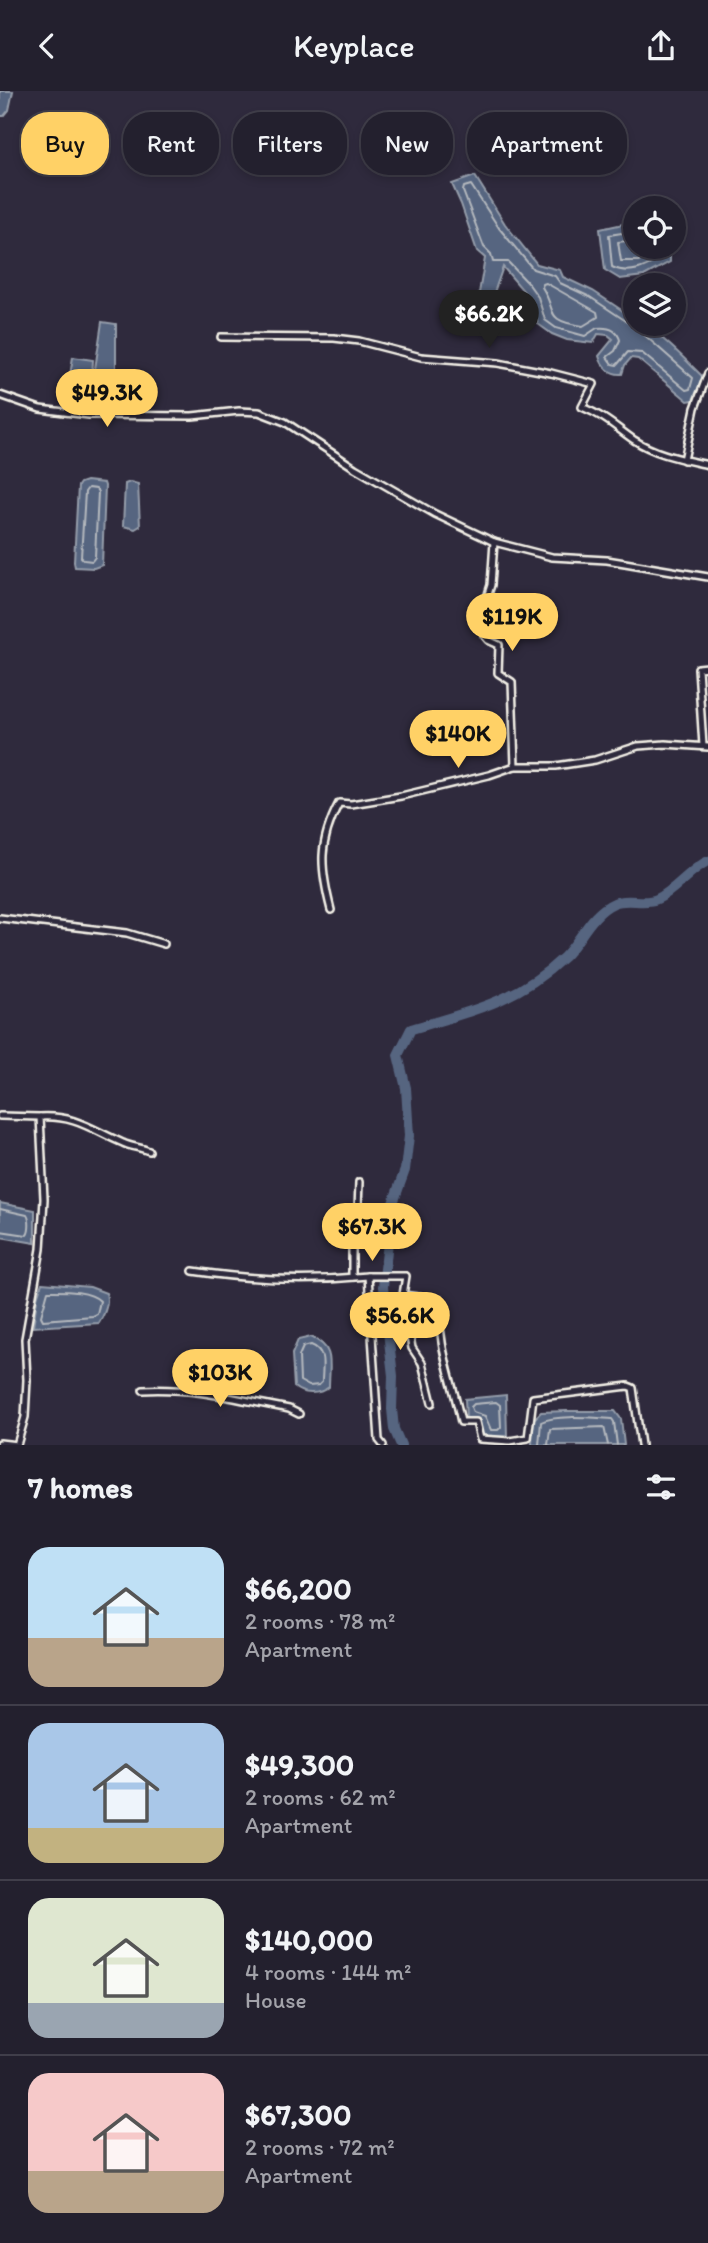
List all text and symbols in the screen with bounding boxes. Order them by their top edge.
icon: back [28,27,66,65]
text: Keyplace [293,27,415,65]
icon: share [642,27,680,65]
chip: Buy [21,112,109,175]
chip: Rent [123,112,219,175]
chip: Filters [233,112,347,175]
chip: New [361,112,453,175]
chip: Apartment [467,112,627,175]
map controls [623,196,686,336]
button: locate [623,196,686,259]
button: layers [623,273,686,336]
pin: $66.2K [432,291,546,350]
text: $66.2K [455,299,523,327]
pin: $49.3K [50,369,164,429]
text: $49.3K [72,378,142,406]
pin: $119K [463,594,561,653]
text: $119K [482,602,542,630]
pin: $140K [409,711,507,770]
text: $140K [425,719,491,747]
pin: $67.3K [315,1203,429,1263]
text: $67.3K [338,1212,406,1240]
pin: $56.6K [343,1293,457,1352]
text: $56.6K [366,1301,434,1329]
pin: $103K [171,1349,269,1409]
text: $103K [188,1358,252,1386]
icon: filters [642,1468,680,1506]
text: 7 homes [28,1469,133,1506]
text: $66,200 [245,1570,352,1607]
icon: home [84,1575,168,1659]
text: 2 rooms · 78 m² [245,1607,395,1635]
text: Apartment [245,1635,352,1663]
text: $49,300 [245,1746,354,1783]
icon: home [84,1751,168,1835]
text: 2 rooms · 62 m² [245,1783,396,1811]
text: Apartment [245,1811,352,1839]
text: $140,000 [245,1921,373,1958]
icon: home [84,1926,168,2010]
text: 4 rooms · 144 m² [245,1958,411,1986]
text: House [245,1986,307,2014]
text: $67,300 [245,2096,351,2133]
icon: home [84,2101,168,2185]
text: 2 rooms · 72 m² [245,2133,395,2161]
text: Apartment [245,2161,352,2189]

